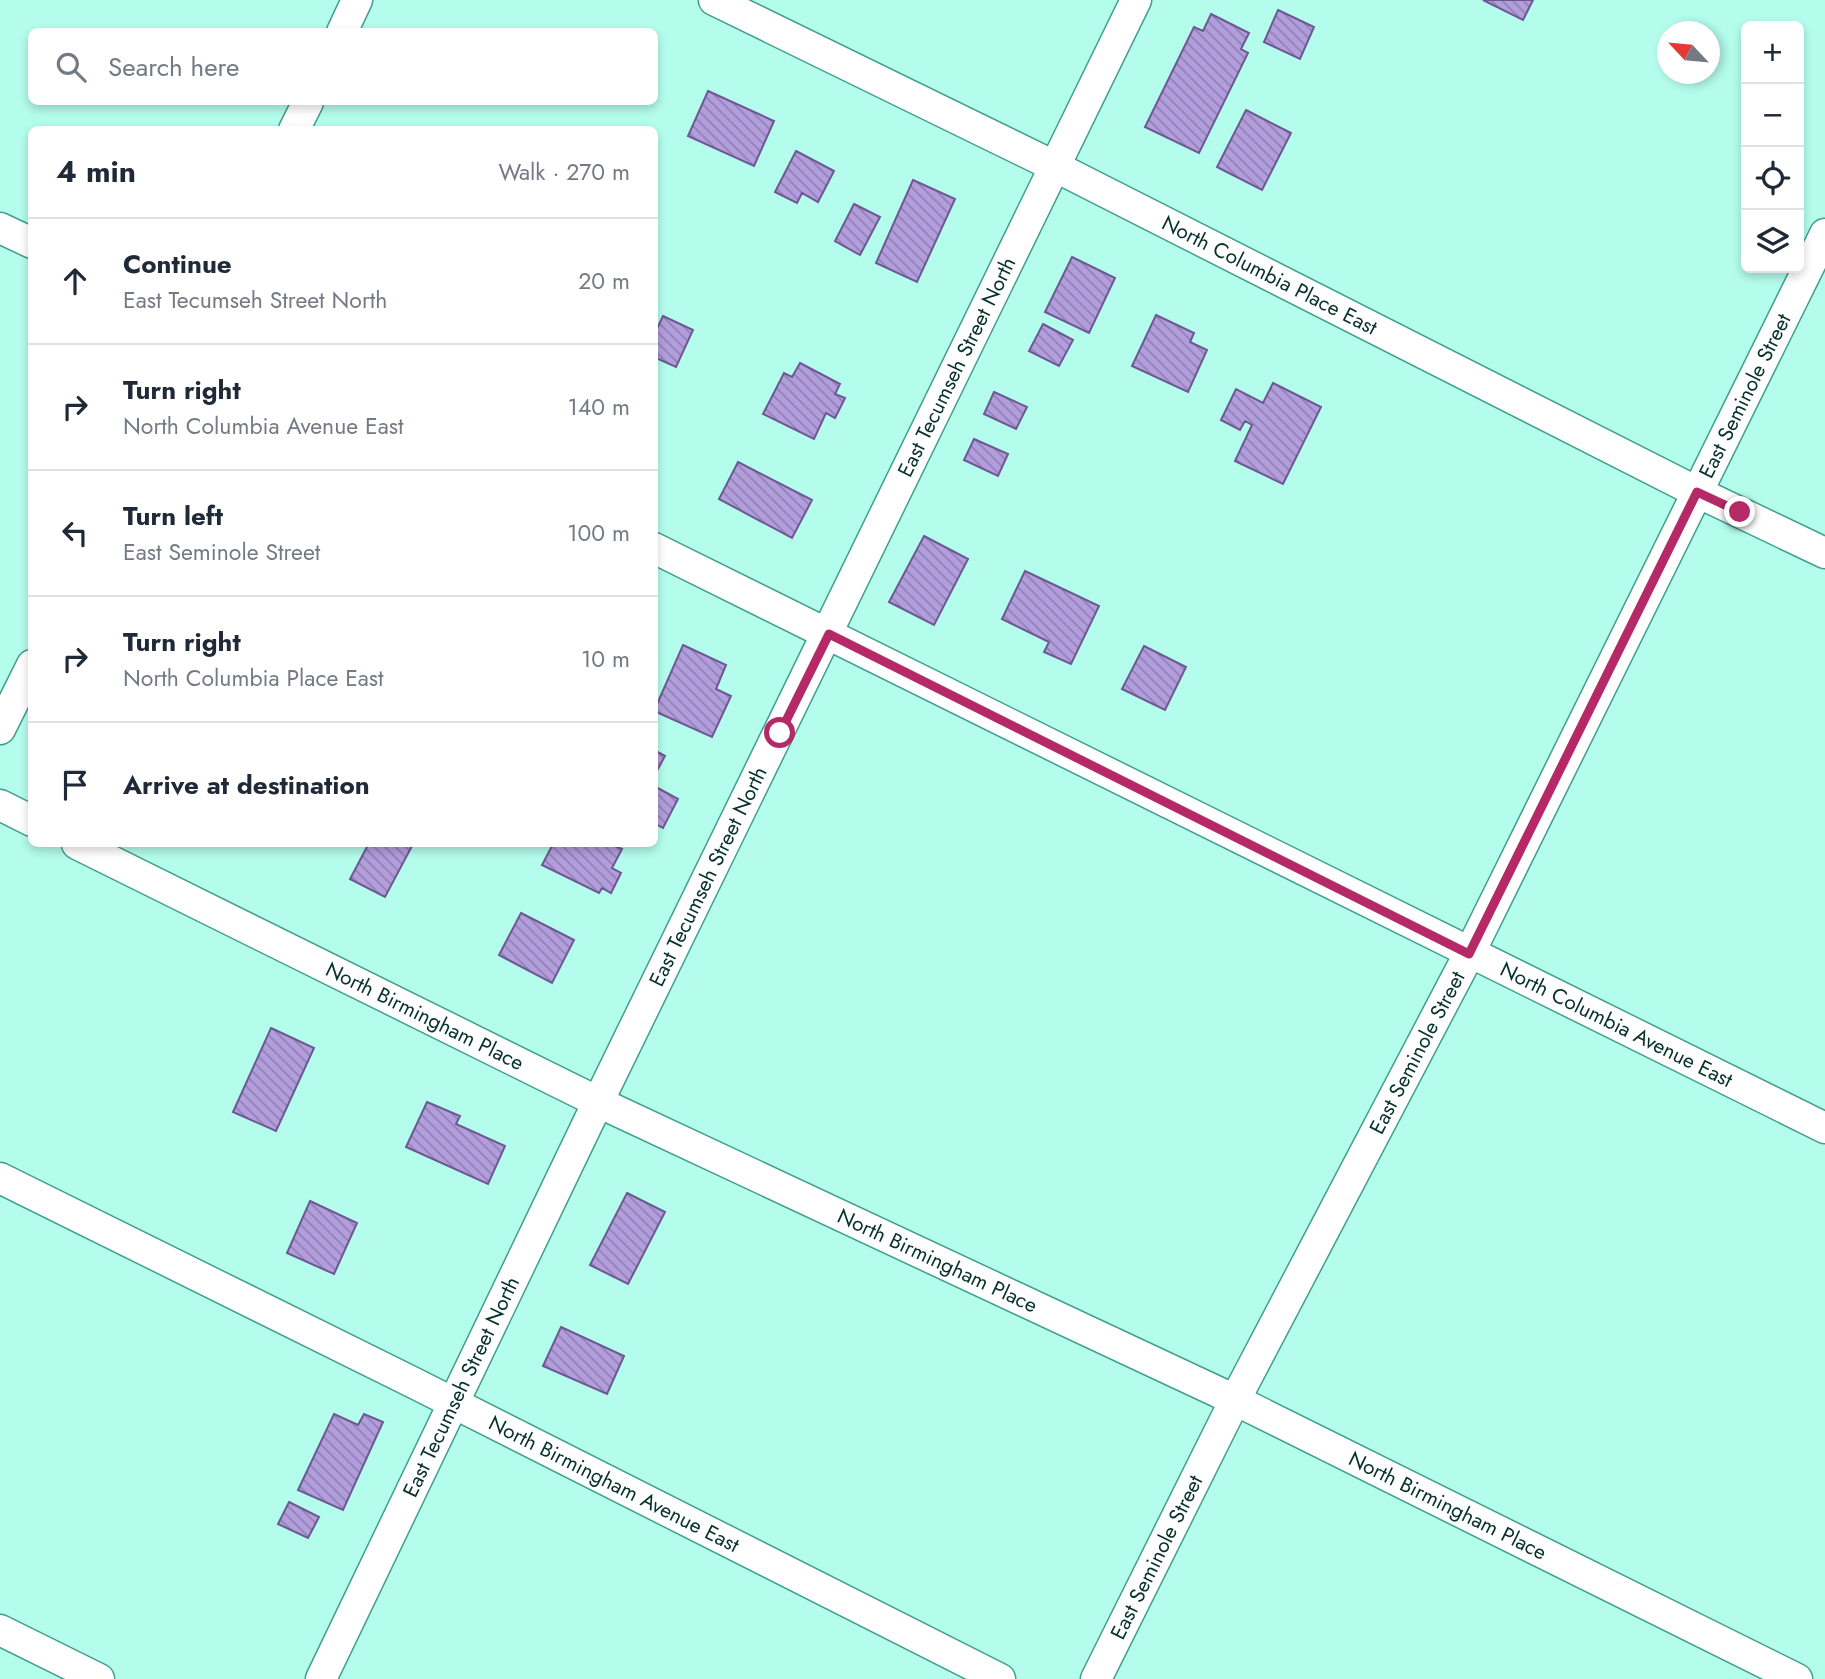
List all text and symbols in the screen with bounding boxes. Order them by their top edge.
north arrow [1657,21,1720,84]
map controls [1741,21,1804,273]
button: + [1741,21,1804,84]
search box [28,28,658,105]
icon: search [52,48,90,86]
text: Search here [108,48,240,86]
button: − [1741,84,1804,147]
button: locate [1741,147,1804,210]
text: 4 min [56,150,136,193]
text: Walk · 270 m [499,155,630,189]
street label: North Columbia Place East [1157,208,1383,342]
button: layers [1741,210,1804,273]
text: Continue [123,245,232,283]
street label: East Tecumseh Street North [890,252,1023,482]
icon: ahead [56,262,94,300]
text: 20 m [578,264,630,298]
text: East Tecumseh Street North [123,283,387,317]
street label: East Seminole Street [1692,308,1798,483]
text: Turn right [123,371,241,409]
icon: right [56,388,94,426]
text: 140 m [568,390,630,424]
text: North Columbia Avenue East [123,409,404,443]
route end [1724,496,1755,527]
text: Turn left [123,497,223,535]
icon: left [56,514,94,552]
text: 100 m [567,516,630,550]
text: East Seminole Street [123,535,320,569]
text: Turn right [123,623,241,661]
icon: right [56,640,94,678]
text: 10 m [581,642,630,676]
text: North Columbia Place East [123,661,384,695]
route start [764,717,795,748]
street label: East Tecumseh Street North [642,761,775,992]
icon: arrive [56,766,94,804]
text: Arrive at destination [123,766,370,804]
street label: North Birmingham Place [320,954,529,1078]
street label: North Columbia Avenue East [1495,954,1738,1095]
street label: East Seminole Street [1362,966,1472,1139]
street label: North Birmingham Place [832,1201,1042,1321]
street label: East Tecumseh Street North [395,1272,527,1502]
street label: North Birmingham Avenue East [483,1408,745,1560]
street label: North Birmingham Place [1343,1444,1552,1567]
street label: East Seminole Street [1103,1470,1210,1645]

